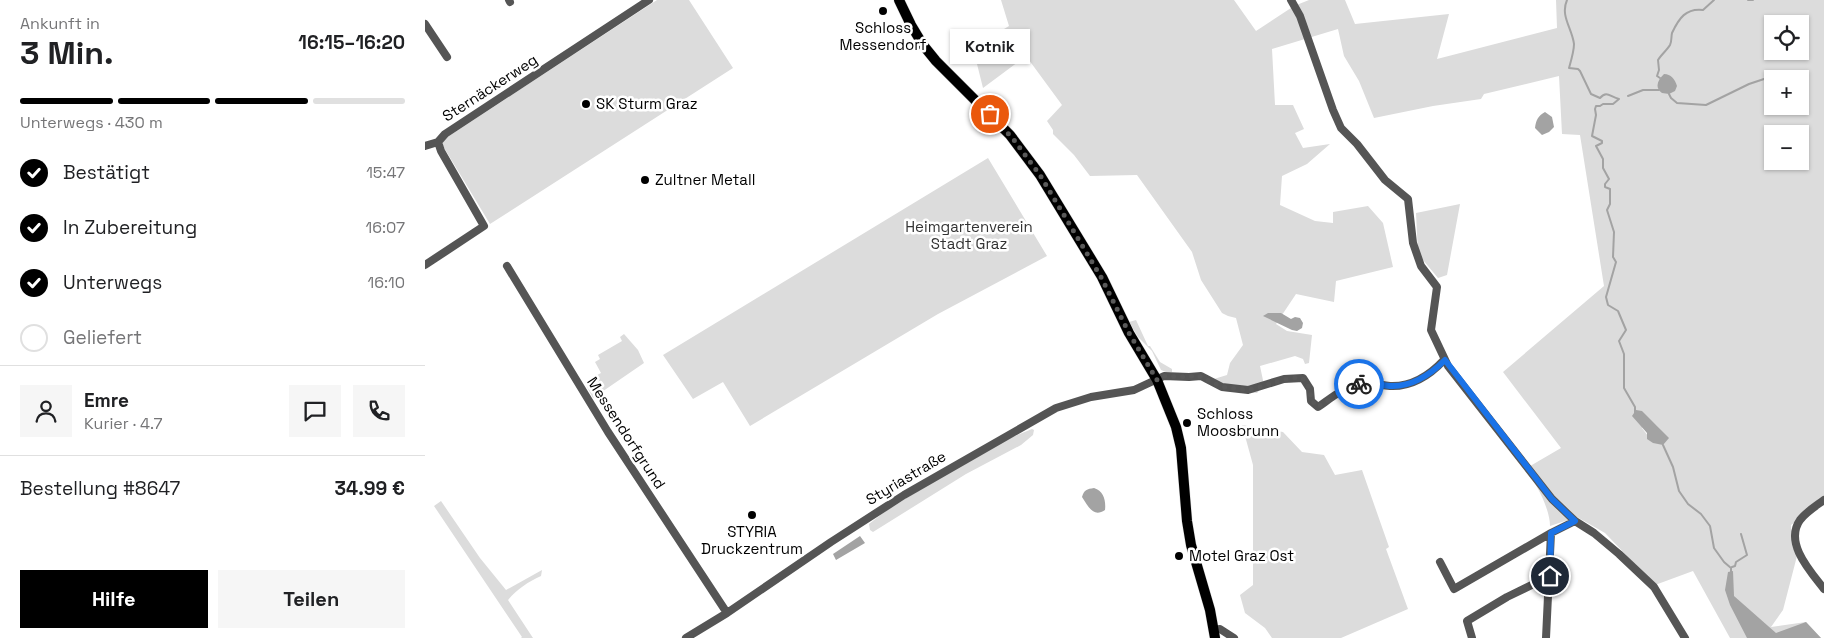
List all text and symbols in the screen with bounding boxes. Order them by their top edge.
marker: Schloss Messendorf [877,5,889,17]
text: Ankunft in [20,13,100,34]
map controls [1764,15,1809,170]
button: locate [1764,15,1809,60]
place label: Schloss Messendorf [840,18,927,54]
callout: Kotnik [950,29,1030,64]
text: 16:15–16:20 [298,30,405,55]
text: 3 Min. [20,33,114,73]
text: Kotnik [965,36,1015,57]
street label: Sternäckerweg [439,50,541,125]
button: + [1764,70,1809,115]
pin [969,93,1011,135]
place label: SK Sturm Graz [596,94,698,113]
marker: SK Sturm Graz [580,98,592,110]
icon: bag [976,100,1004,128]
text: Unterwegs · 430 m [20,112,163,133]
button: − [1764,125,1809,170]
icon: check [20,159,48,187]
text: Bestätigt [63,160,150,185]
text: 15:47 [366,162,405,183]
place label: Zultner Metall [655,170,755,189]
marker: Zultner Metall [639,174,651,186]
icon: check [20,214,48,242]
text: In Zubereitung [63,215,197,240]
text: 16:07 [365,217,405,238]
park label: Heimgartenverein Stadt Graz [905,217,1033,253]
icon: check [20,269,48,297]
text: Unterwegs [63,270,162,295]
text: 16:10 [368,272,405,293]
text: Geliefert [63,325,142,350]
courier [1334,359,1384,409]
icon: bike [1345,370,1373,398]
street label: Messendorfgrund [583,373,670,492]
button: person [20,385,72,437]
button: chat [289,385,341,437]
button: phone [353,385,405,437]
text: Emre [84,388,129,413]
place label: Schloss Moosbrunn [1197,404,1279,440]
text: Kurier · 4.7 [84,413,163,434]
marker: Schloss Moosbrunn [1181,417,1193,429]
street label: Styriastraße [862,446,949,509]
text: Bestellung #8647 [20,476,180,501]
text: 34.99 € [335,476,405,501]
marker: STYRIA Druckzentrum [746,509,758,521]
place label: STYRIA Druckzentrum [701,522,803,558]
place label: Motel Graz Ost [1189,546,1294,565]
marker: Motel Graz Ost [1173,550,1185,562]
pin [1529,555,1571,597]
icon: home [1536,562,1564,590]
button: Hilfe [20,570,208,628]
button: Teilen [218,570,405,628]

